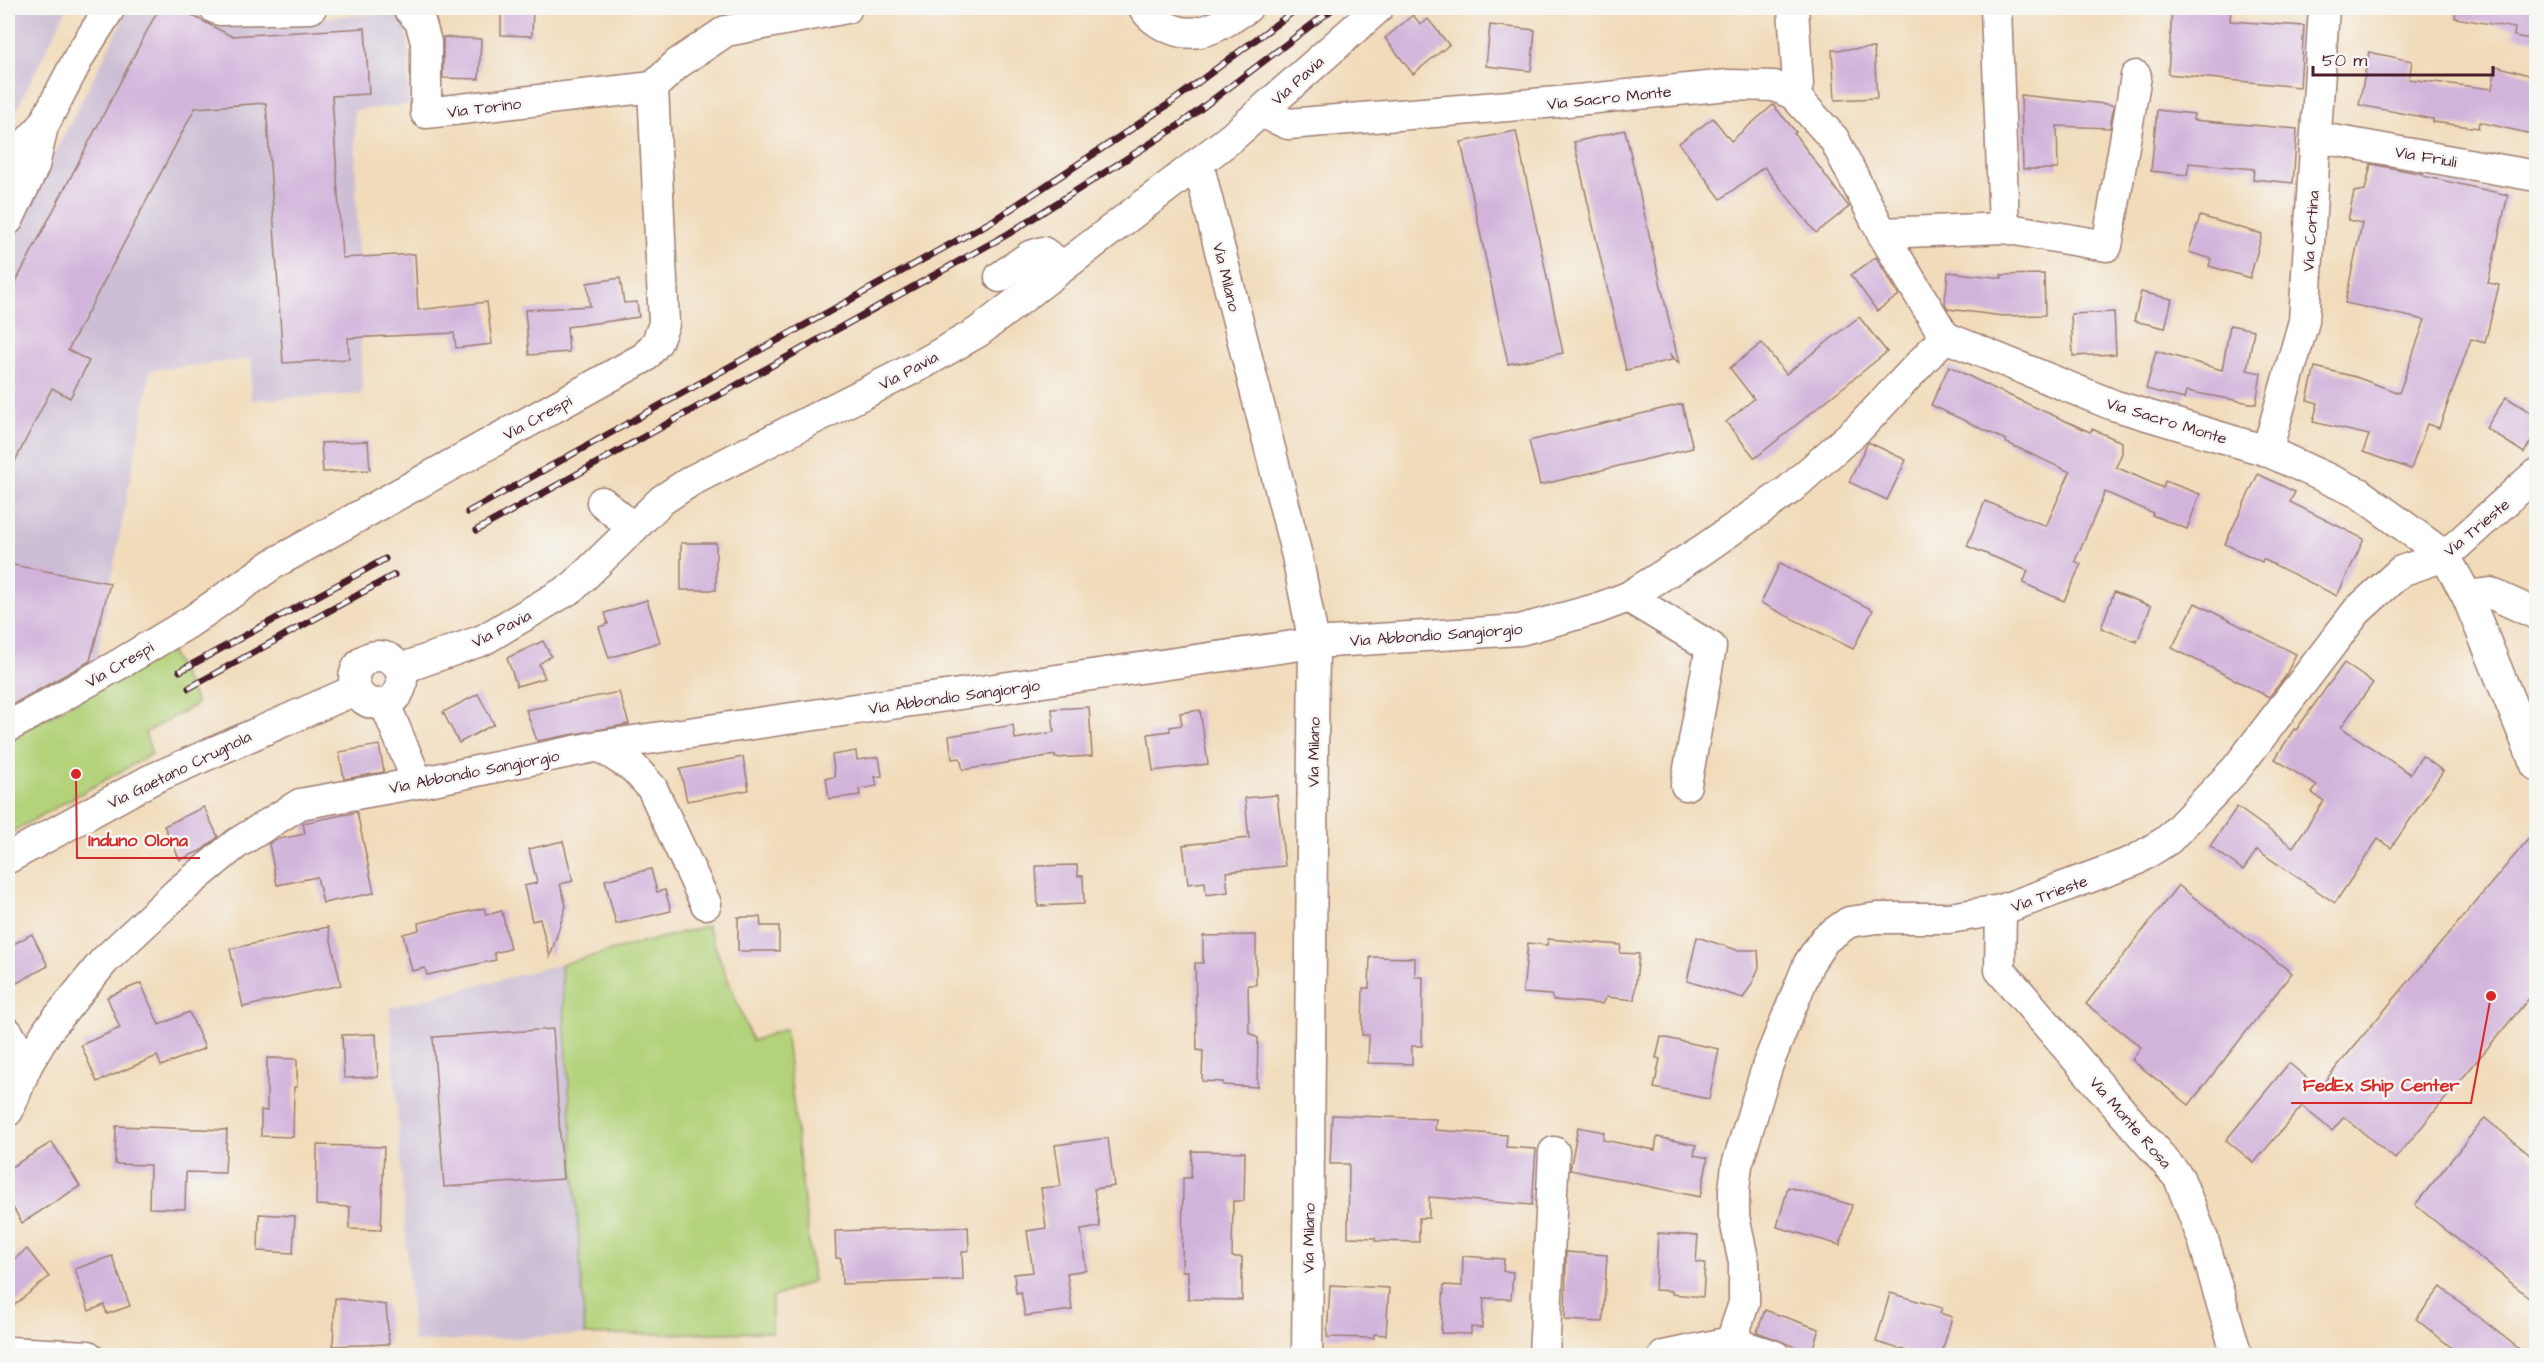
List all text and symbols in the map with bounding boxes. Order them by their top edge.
scale bar [2313,39,2493,77]
text: 50 m [2322,48,2367,73]
street label: Via Pavia [1266,51,1329,110]
street label: Via Sacro Monte [1546,80,1673,115]
street label: Via Torino [446,93,522,123]
street label: Via Friuli [2393,141,2459,173]
street label: Via Cortina [2297,190,2325,272]
street label: Via Milano [1207,240,1245,314]
street label: Via Pavia [875,346,942,396]
street label: Via Crespi [499,390,576,446]
street label: Via Sacro Monte [2104,392,2230,450]
street label: Via Trieste [2439,493,2515,562]
street label: Via Pavia [468,605,535,653]
street label: Via Abbondio Sangiorgio [1349,618,1523,653]
street label: Via Crespi [81,636,158,693]
street label: Via Abbondio Sangiorgio [867,674,1041,721]
street label: Via Milano [1302,717,1326,787]
street label: Via Gaetano Crugnola [104,726,255,815]
street label: Via Abbondio Sangiorgio [387,745,561,800]
callout: Induno Olona [77,822,200,858]
text: Induno Olona [88,828,189,853]
street label: Via Trieste [2008,870,2091,918]
callout: FedEx Ship Center [2291,1067,2471,1103]
street label: Via Monte Rosa [2084,1072,2176,1173]
text: FedEx Ship Center [2303,1073,2459,1098]
street label: Via Milano [1297,1203,1321,1273]

